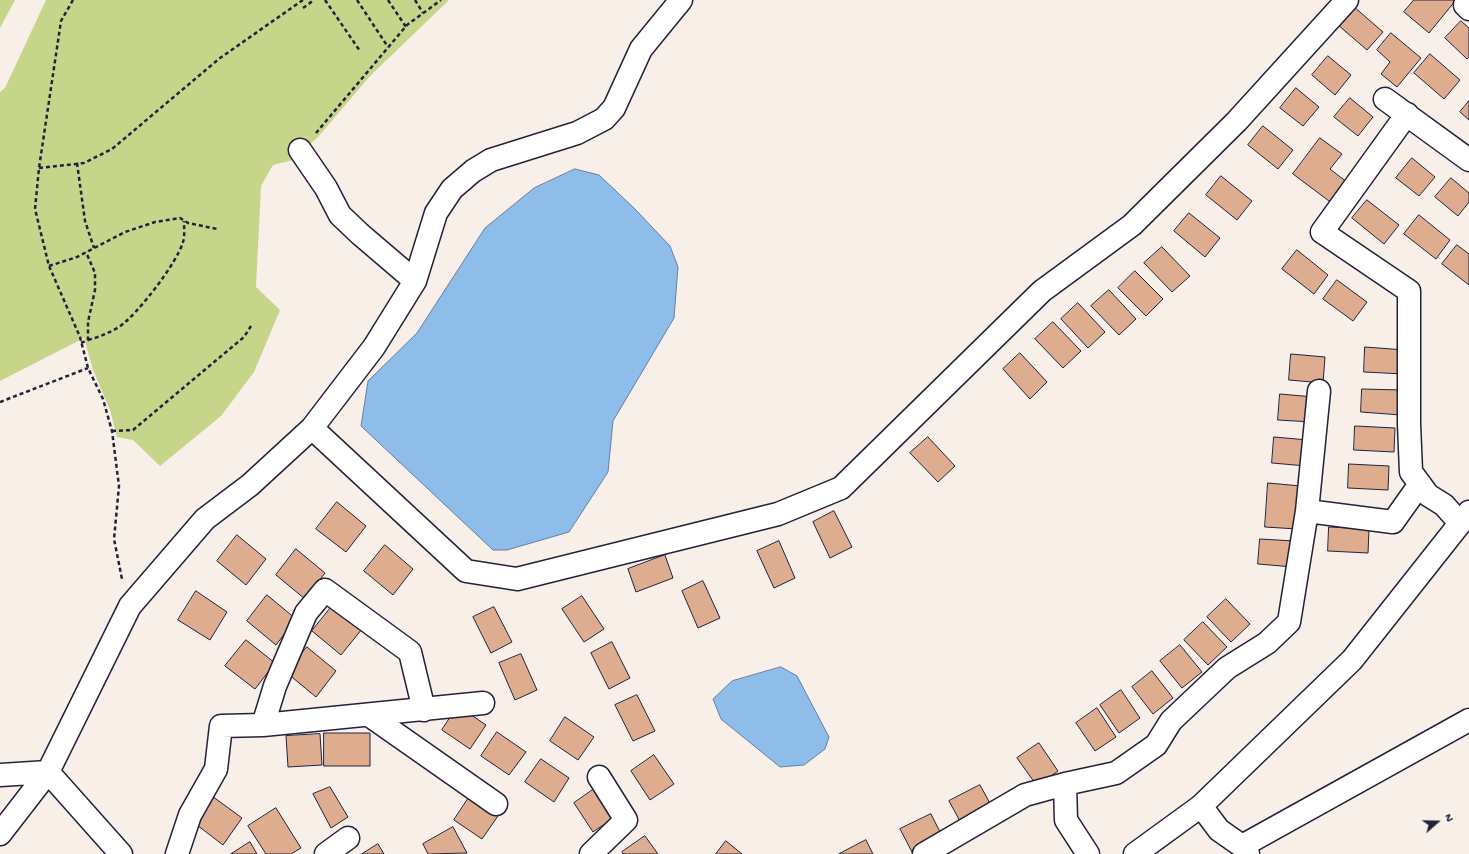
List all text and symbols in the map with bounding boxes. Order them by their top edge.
north arrow [1417,802,1457,842]
text: N [1441,812,1455,823]

